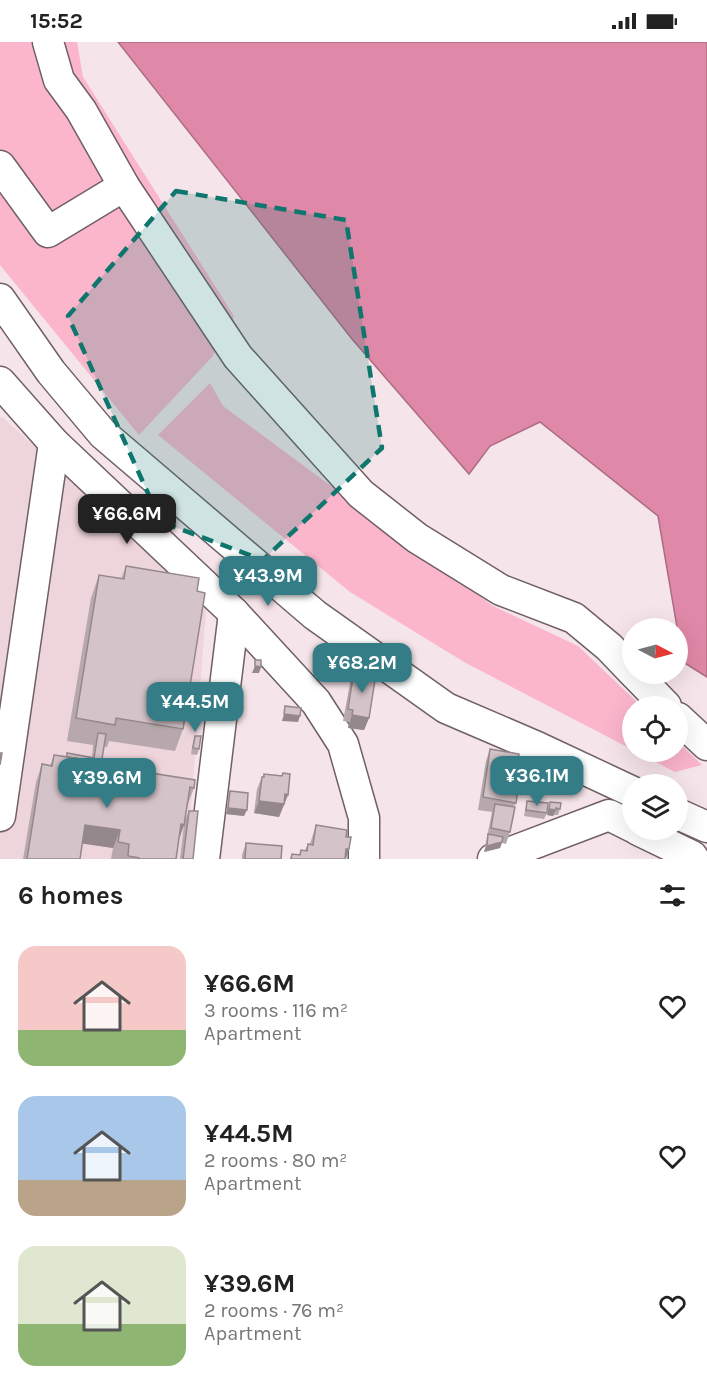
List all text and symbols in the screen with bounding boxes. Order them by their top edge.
text: 15:52 [30,8,83,34]
pin: ¥66.6M [78,494,176,545]
text: ¥66.6M [92,502,162,525]
pin: ¥43.9M [219,556,317,607]
text: ¥43.9M [233,564,303,587]
north arrow [622,618,688,684]
map controls [622,618,688,840]
pin: ¥68.2M [313,643,411,694]
text: ¥68.2M [327,651,397,674]
pin: ¥44.5M [146,682,244,733]
text: ¥44.5M [161,690,229,713]
button: locate [622,696,688,762]
pin: ¥36.1M [488,756,586,807]
pin: ¥39.6M [58,758,156,809]
text: ¥36.1M [504,764,570,787]
text: ¥39.6M [72,766,142,789]
button: layers [622,774,688,840]
icon: filters [656,879,689,912]
text: 6 homes [18,880,123,911]
text: ¥66.6M [204,968,295,999]
icon: home [66,970,138,1042]
icon: heart [656,990,689,1023]
text: 3 rooms · 116 m² [204,999,348,1022]
text: Apartment [204,1022,302,1045]
text: ¥44.5M [204,1118,294,1149]
icon: home [66,1120,138,1192]
icon: heart [656,1140,689,1173]
text: 2 rooms · 80 m² [204,1149,347,1172]
text: Apartment [204,1172,302,1195]
text: ¥39.6M [204,1268,295,1299]
icon: home [66,1270,138,1342]
icon: heart [656,1290,689,1323]
text: 2 rooms · 76 m² [204,1299,344,1322]
text: Apartment [204,1322,302,1345]

